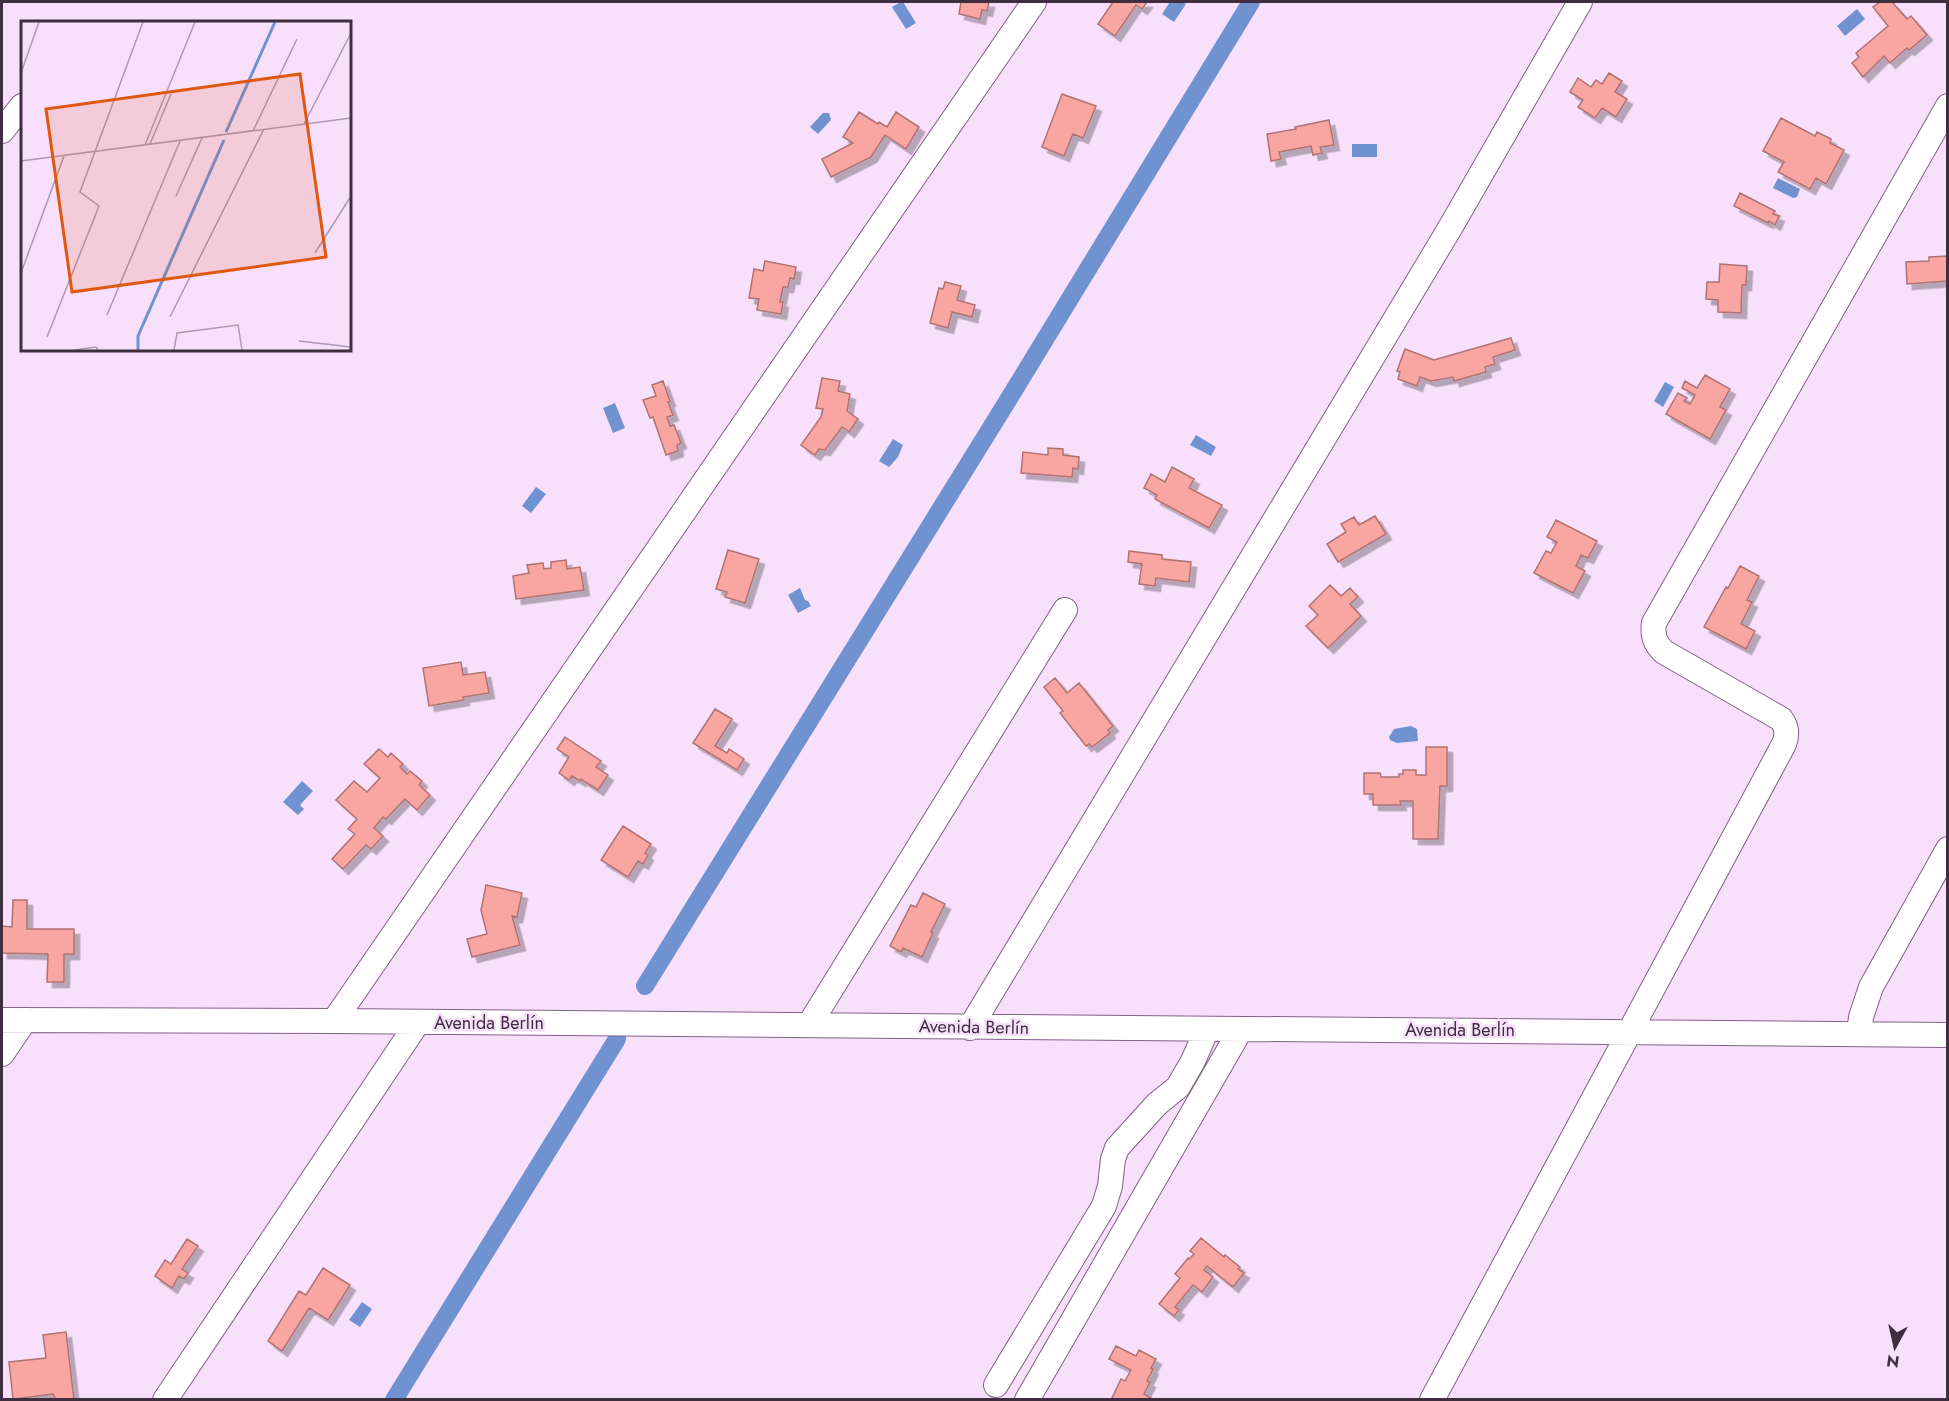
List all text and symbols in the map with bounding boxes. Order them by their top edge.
inset map [21,21,351,351]
street label: Avenida Berlín [434,1010,544,1036]
street label: Avenida Berlín [919,1013,1029,1041]
street label: Avenida Berlín [1405,1017,1515,1043]
north arrow [1865,1317,1925,1377]
text: N [1885,1349,1901,1374]

